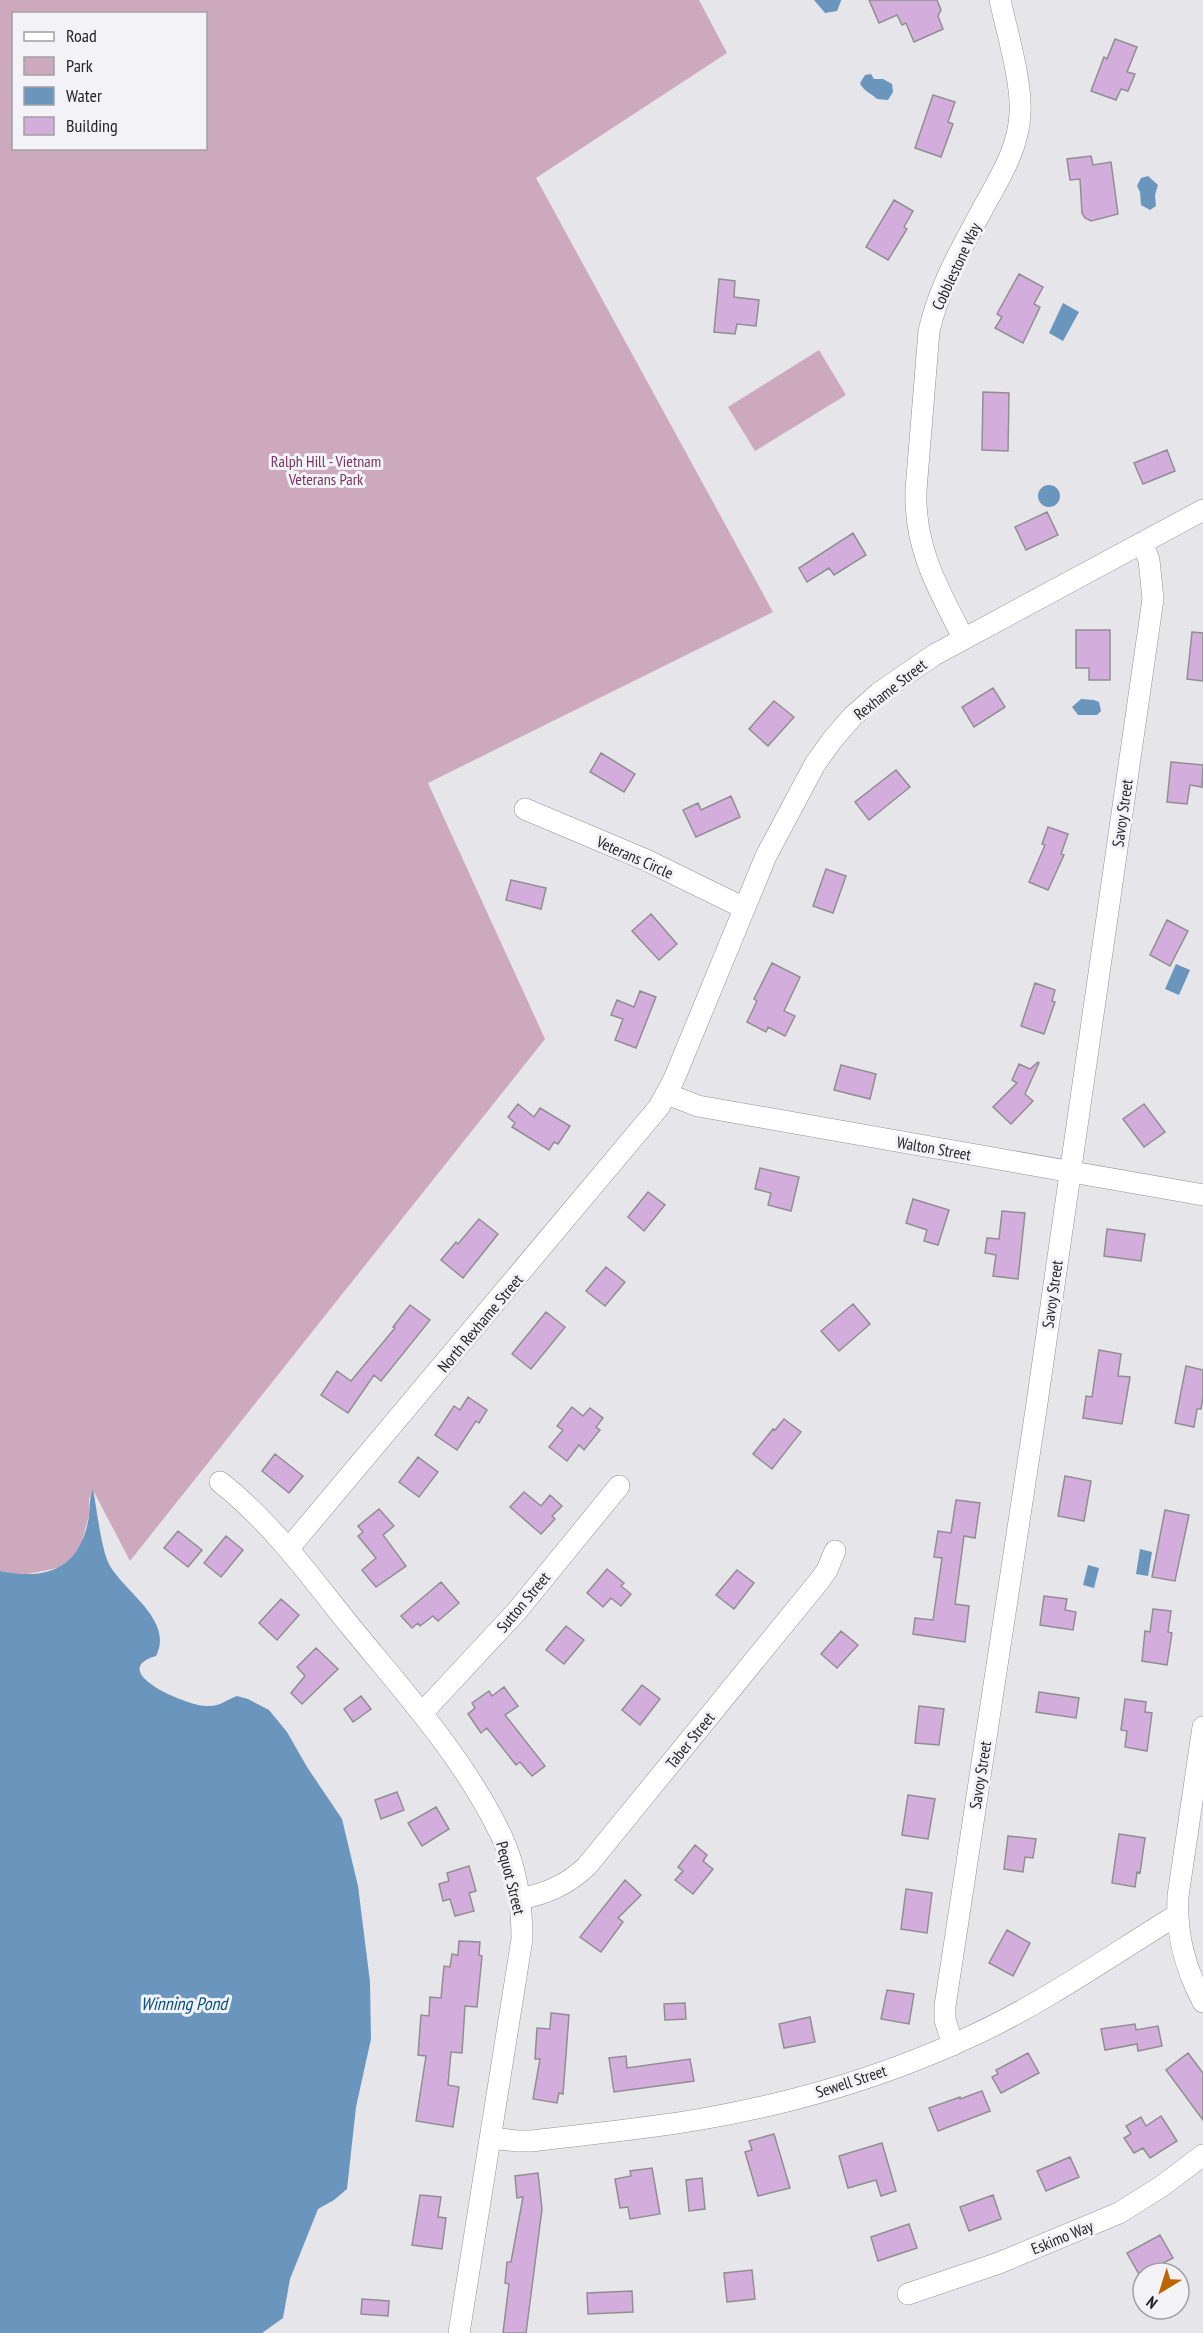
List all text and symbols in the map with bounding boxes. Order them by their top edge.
legend [12,12,207,150]
text: Road [66,24,97,47]
text: Park [66,54,93,77]
text: Water [66,84,102,107]
text: Building [66,114,118,137]
street label: Cobblestone Way [927,219,985,313]
park label: Ralph Hill - Vietnam Veterans Park [271,451,381,489]
street label: Rexhame Street [850,654,931,724]
street label: Savoy Street [1107,777,1137,848]
street label: Veterans Circle [593,831,676,883]
street label: Walton Street [895,1132,973,1164]
street label: Savoy Street [1037,1258,1067,1329]
street label: North Rexhame Street [433,1269,527,1376]
street label: Sutton Street [492,1567,554,1636]
street label: Taber Street [661,1707,719,1772]
street label: Savoy Street [965,1739,995,1810]
street label: Pequot Street [492,1839,530,1917]
water label: Winning Pond [141,1992,229,2015]
street label: Sewell Street [813,2060,889,2102]
street label: Eskimo Way [1028,2216,1096,2258]
north arrow [1131,2261,1191,2321]
text: N [1142,2292,1161,2313]

